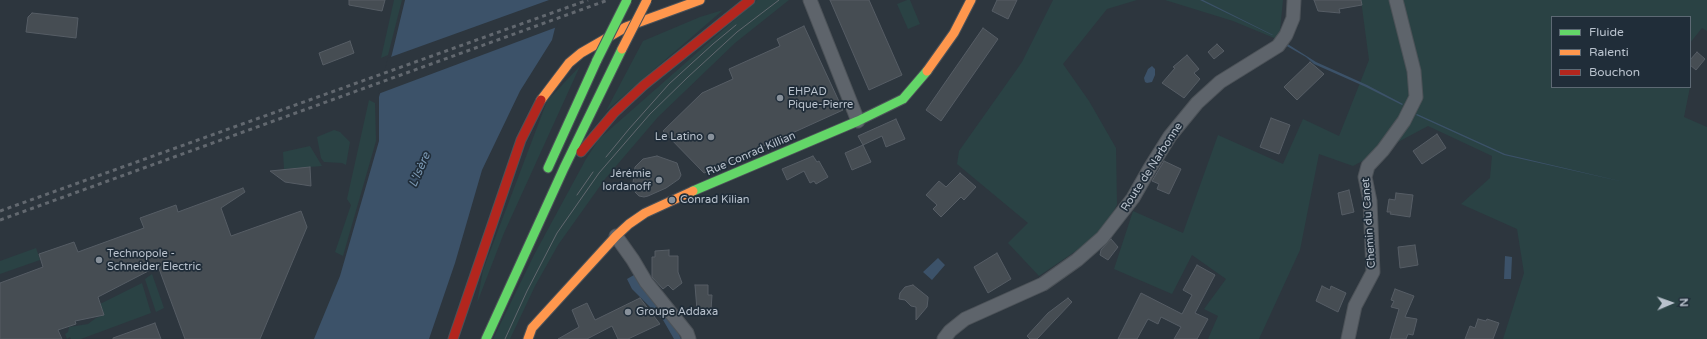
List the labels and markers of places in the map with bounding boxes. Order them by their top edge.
place label: EHPAD Pique-Pierre [788,85,853,111]
marker: EHPAD Pique-Pierre [775,93,785,103]
place label: Le Latino [655,130,703,144]
marker: Le Latino [706,132,716,142]
place label: Jérémie Iordanoff [602,167,651,193]
marker: Jérémie Iordanoff [654,175,664,185]
place label: Conrad Kilian [680,193,750,207]
marker: Conrad Kilian [667,195,677,205]
place label: Technopole - Schneider Electric [107,247,201,273]
marker: Technopole - Schneider Electric [94,255,104,265]
place label: Groupe Addaxa [636,305,718,319]
marker: Groupe Addaxa [623,307,633,317]

